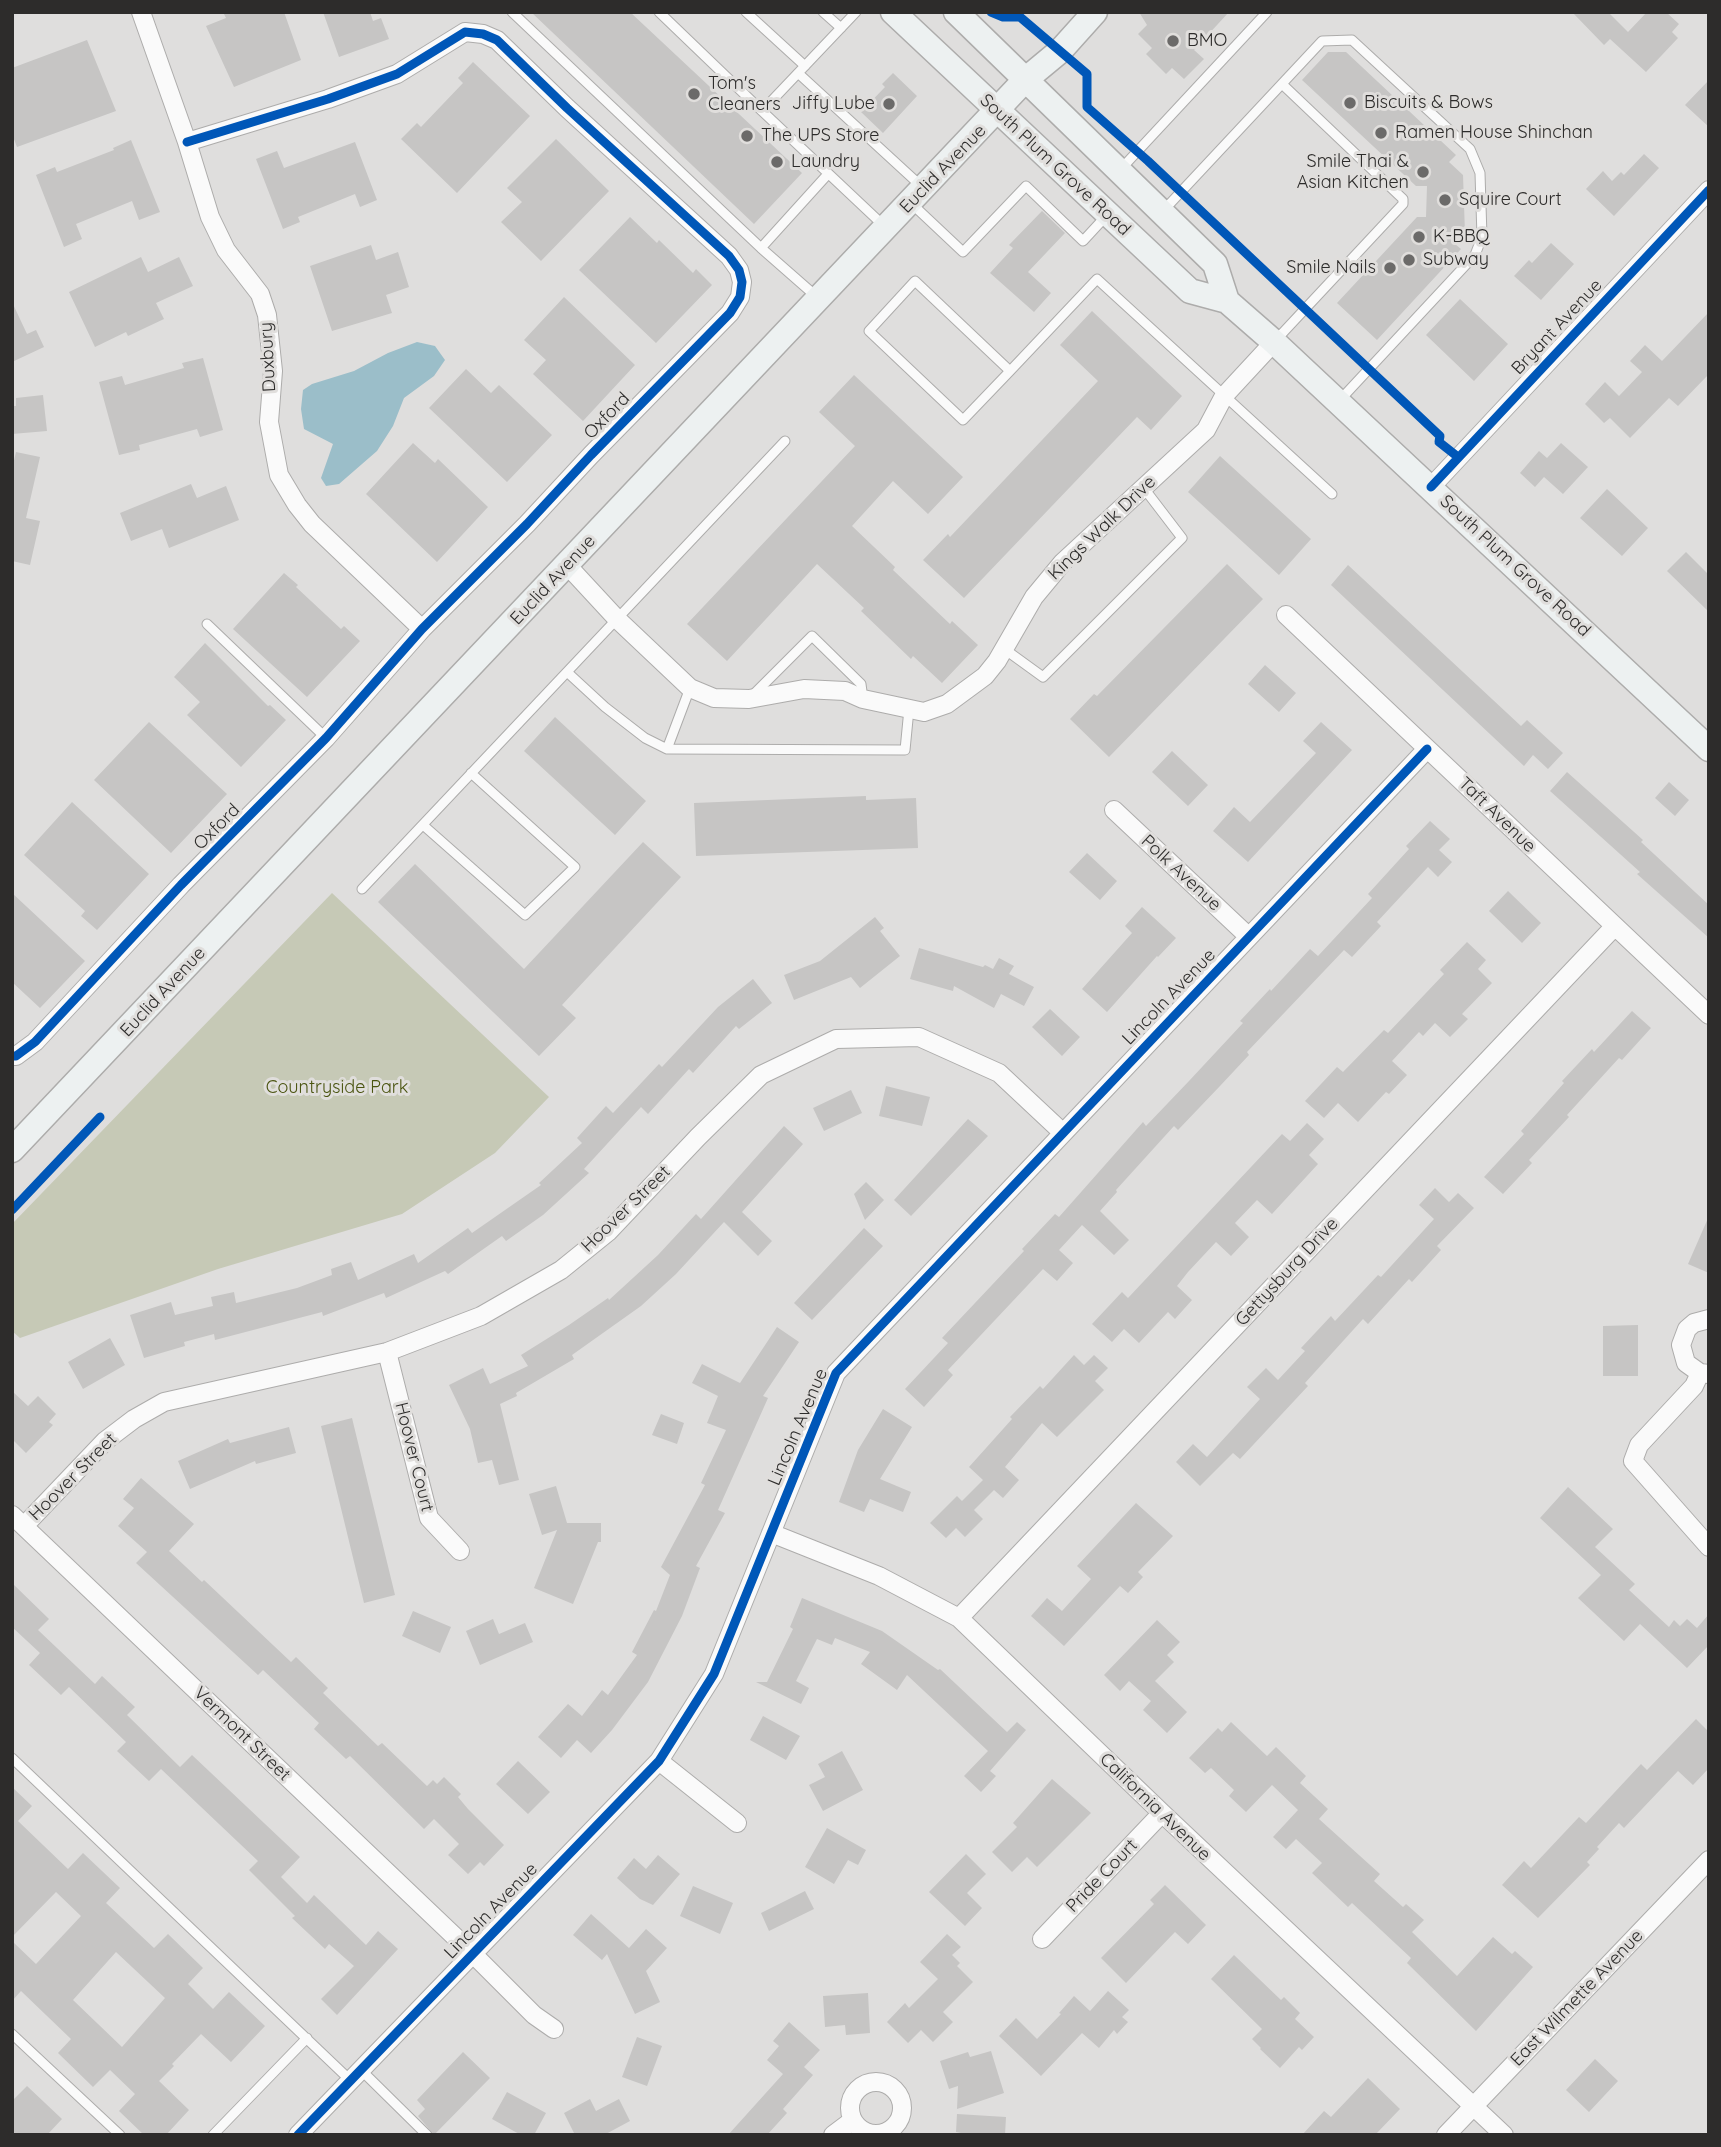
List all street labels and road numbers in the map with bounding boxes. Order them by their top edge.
street label: South Plum Grove Road [975,90,1135,240]
street label: Euclid Avenue [895,120,991,218]
street label: Bryant Avenue [1507,275,1607,379]
street label: Duxbury [255,321,281,393]
street label: Oxford [580,388,634,444]
street label: Kings Walk Drive [1044,471,1160,585]
street label: South Plum Grove Road [1435,491,1595,641]
street label: Euclid Avenue [506,531,600,629]
street label: Taft Avenue [1454,773,1540,857]
street label: Oxford [189,799,245,855]
street label: Polk Avenue [1136,830,1226,916]
street label: Euclid Avenue [116,943,210,1041]
street label: Lincoln Avenue [1118,945,1220,1049]
street label: Hoover Street [577,1161,675,1257]
street label: Gettysburg Drive [1231,1213,1343,1331]
street label: Lincoln Avenue [764,1365,832,1489]
street label: Hoover Court [390,1400,438,1514]
street label: Hoover Street [25,1429,121,1525]
street label: Vermont Street [189,1682,295,1786]
street label: California Avenue [1095,1749,1215,1865]
street label: Pride Court [1062,1835,1142,1917]
street label: Lincoln Avenue [440,1859,542,1963]
street label: East Wilmette Avenue [1506,1925,1648,2071]

